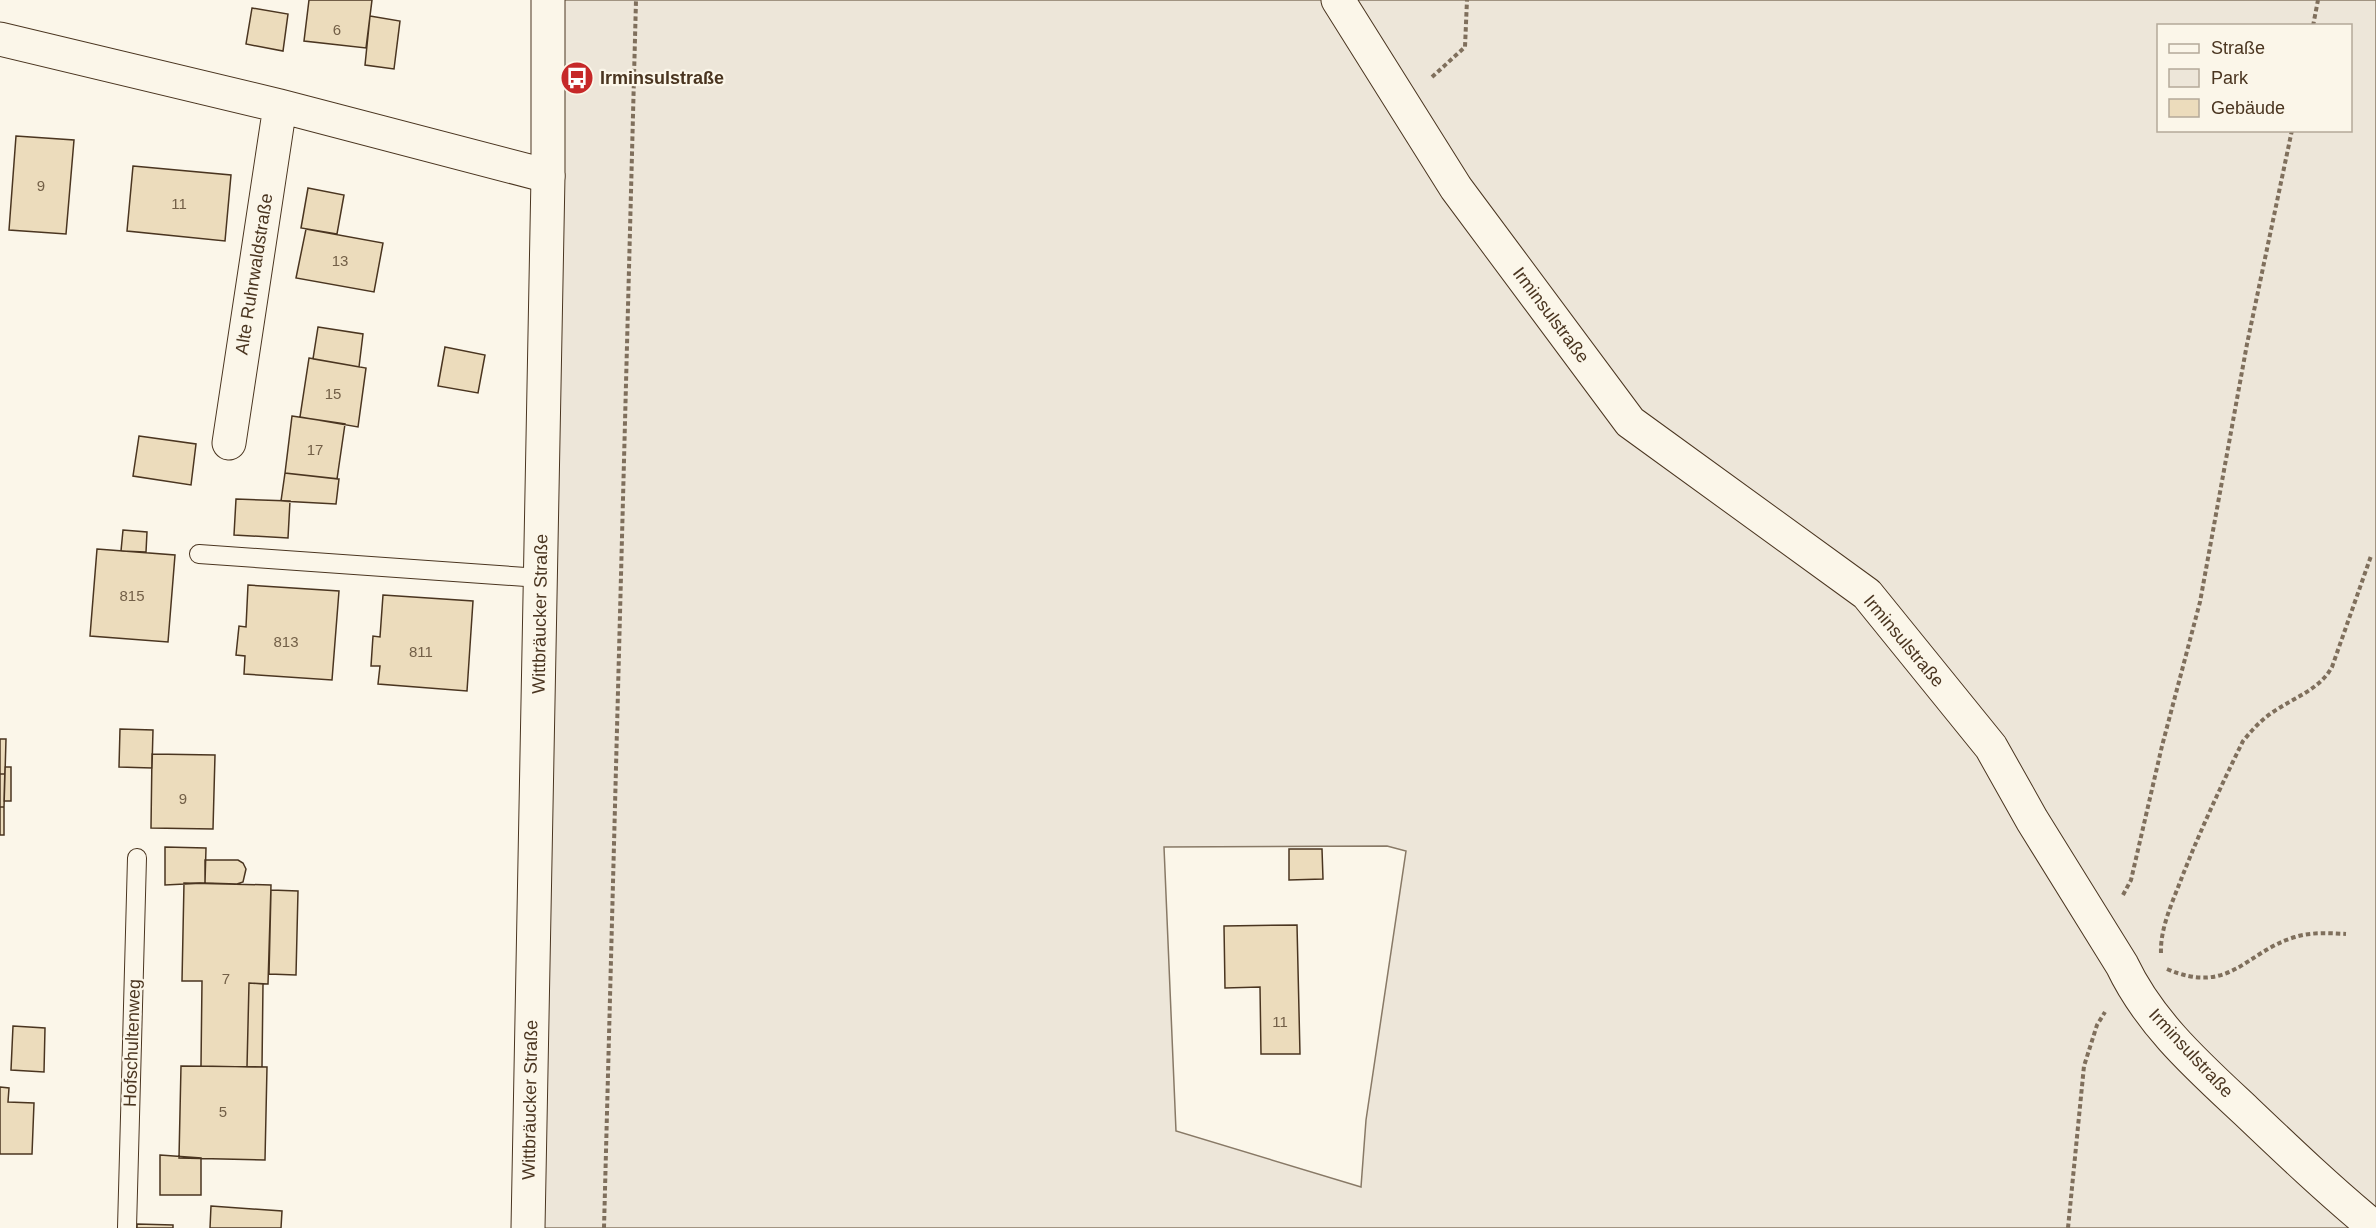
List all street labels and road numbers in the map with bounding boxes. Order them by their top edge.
street label: Alte Ruhrwaldstraße [231,192,277,356]
street label: Irminsulstraße [1509,263,1593,367]
street label: Wittbräucker Straße [529,534,551,694]
street label: Irminsulstraße [1860,591,1948,691]
street label: Hofschultenweg [120,979,144,1107]
street label: Irminsulstraße [2145,1004,2237,1102]
street label: Wittbräucker Straße [519,1020,541,1180]

